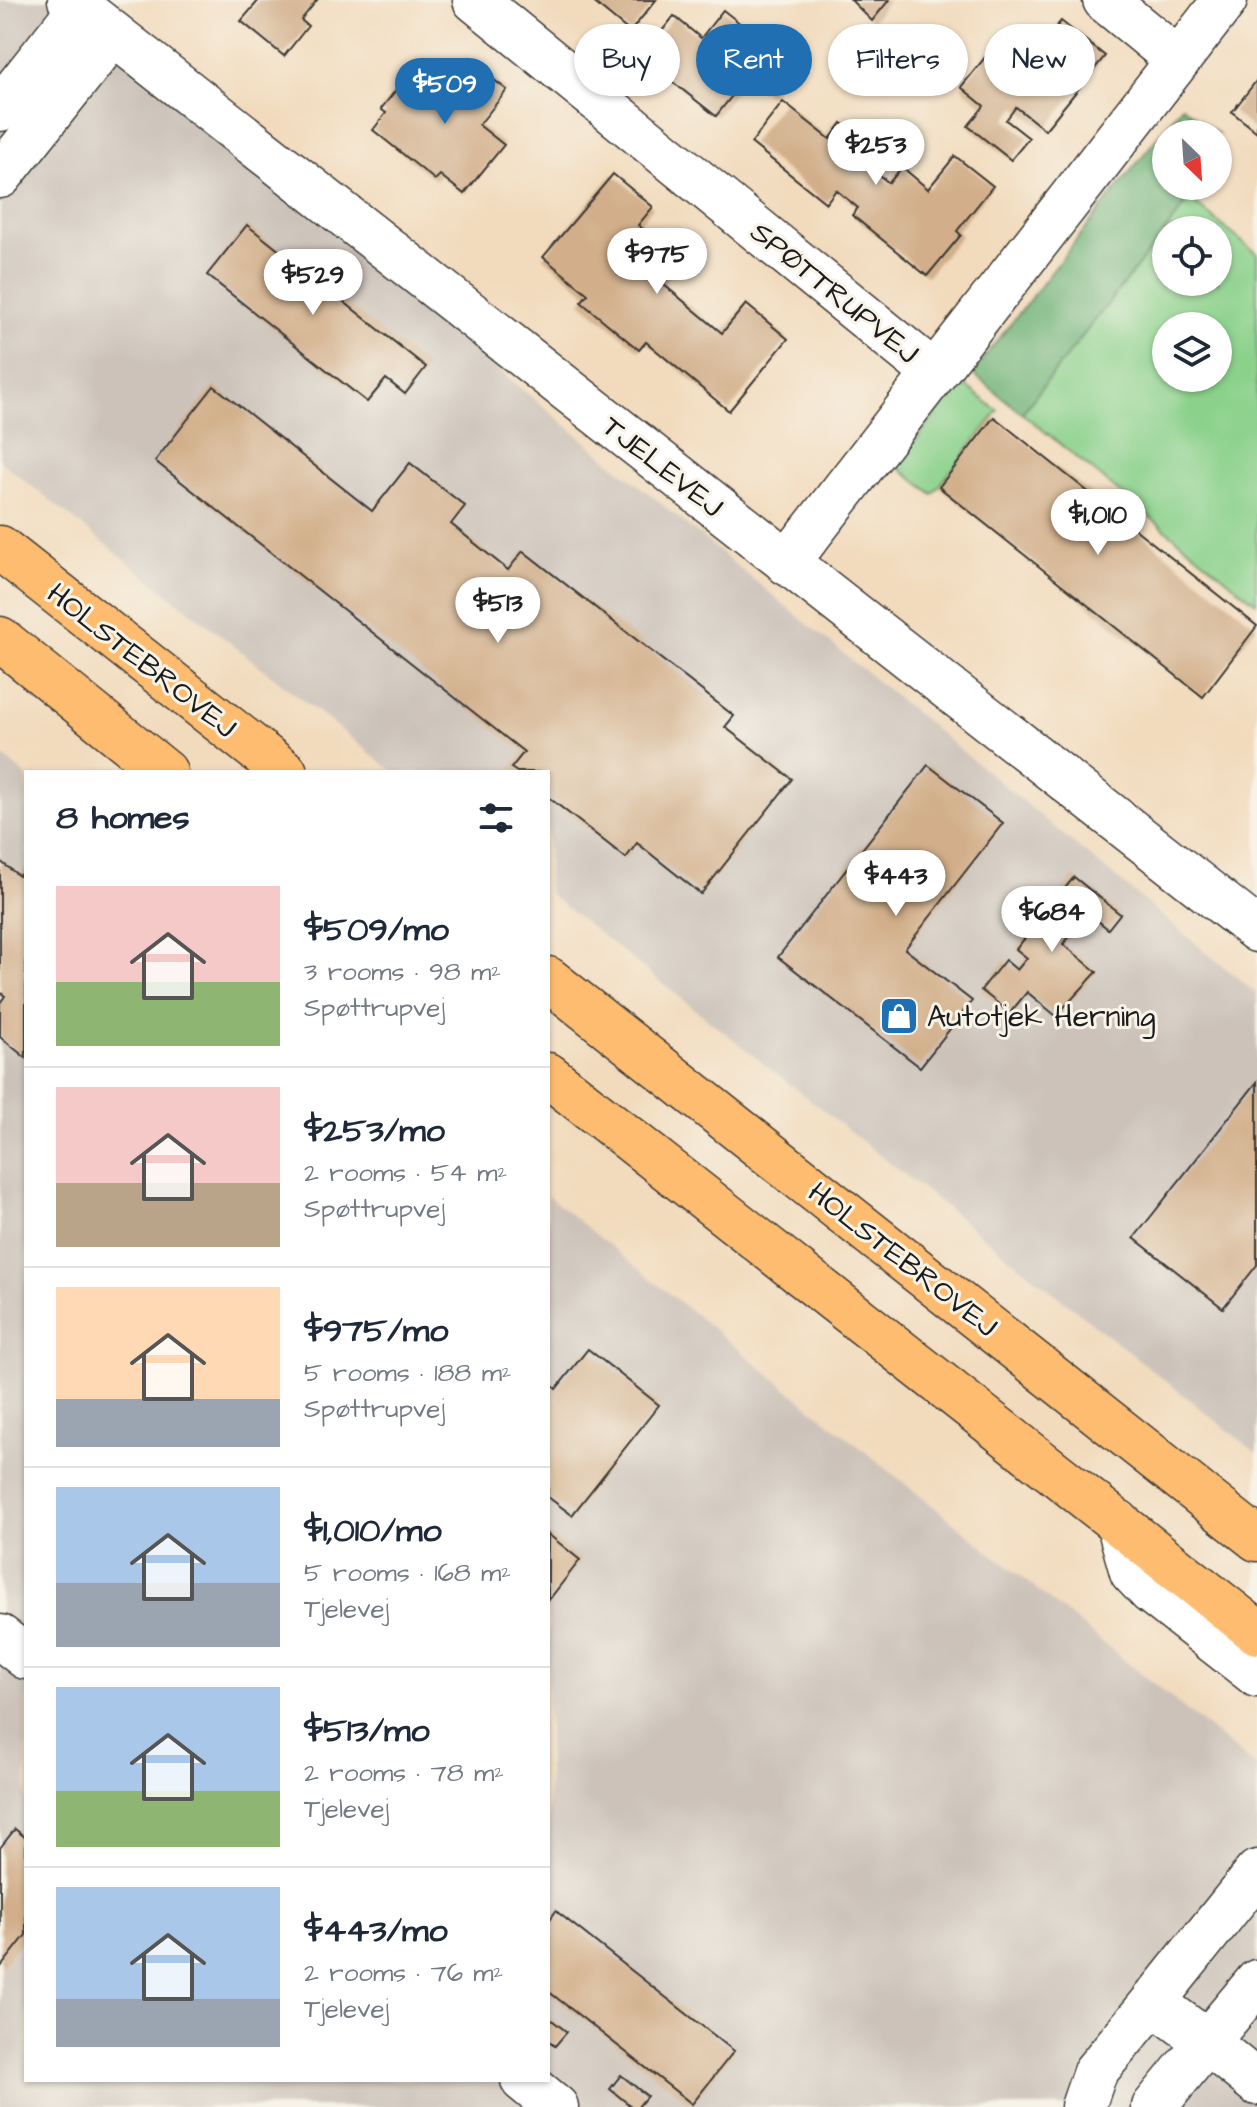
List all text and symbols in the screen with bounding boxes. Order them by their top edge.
chip: Buy [574,24,680,96]
chip: Rent [696,24,812,96]
chip: Filters [828,24,968,96]
chip: New [984,24,1095,96]
pin: $509 [398,58,492,126]
text: $509 [413,66,477,102]
pin: $253 [829,119,923,187]
north arrow [1152,120,1232,200]
map controls [1152,120,1232,392]
text: $253 [846,127,907,163]
street label: SPØTTRUPVEJ [741,212,928,374]
button: locate [1152,216,1232,296]
pin: $975 [610,228,704,296]
text: $975 [625,236,689,272]
pin: $529 [266,249,360,317]
text: $529 [282,257,344,293]
button: layers [1152,312,1232,392]
street label: TJELEVEJ [593,406,732,528]
pin: $1,010 [1033,489,1163,557]
text: $1,010 [1069,497,1127,533]
street label: HOLSTEBROVEJ [38,573,245,748]
pin: $513 [451,577,545,645]
text: $513 [473,585,523,621]
text: 8 homes [56,794,190,842]
icon: filters [474,796,518,840]
pin: $443 [849,850,943,918]
text: $443 [864,858,928,894]
pin: $684 [1005,886,1099,954]
text: $684 [1019,894,1085,930]
text: $509/mo [304,906,449,954]
icon: home [120,918,216,1014]
text: 3 rooms · 98 m² [304,954,501,990]
text: Spøttrupvej [304,990,445,1026]
shop icon: Autotjek Herning [878,995,920,1037]
place label: Autotjek Herning [927,996,1156,1039]
text: $253/mo [304,1107,445,1155]
icon: home [120,1119,216,1215]
text: 2 rooms · 54 m² [304,1155,507,1191]
street label: HOLSTEBROVEJ [799,1172,1006,1347]
text: Spøttrupvej [304,1191,445,1227]
text: $975/mo [304,1307,448,1355]
icon: home [120,1319,216,1415]
text: 5 rooms · 188 m² [304,1355,512,1391]
text: Spøttrupvej [304,1391,445,1427]
text: $1,010/mo [304,1507,442,1555]
icon: home [120,1519,216,1615]
text: 5 rooms · 168 m² [304,1555,511,1591]
text: Tjelevej [304,1591,389,1627]
text: $513/mo [304,1707,430,1755]
icon: home [120,1719,216,1815]
text: 2 rooms · 78 m² [304,1755,504,1791]
text: Tjelevej [304,1791,389,1827]
text: $443/mo [304,1907,448,1955]
icon: home [120,1919,216,2015]
text: 2 rooms · 76 m² [304,1955,503,1991]
text: Tjelevej [304,1991,389,2027]

